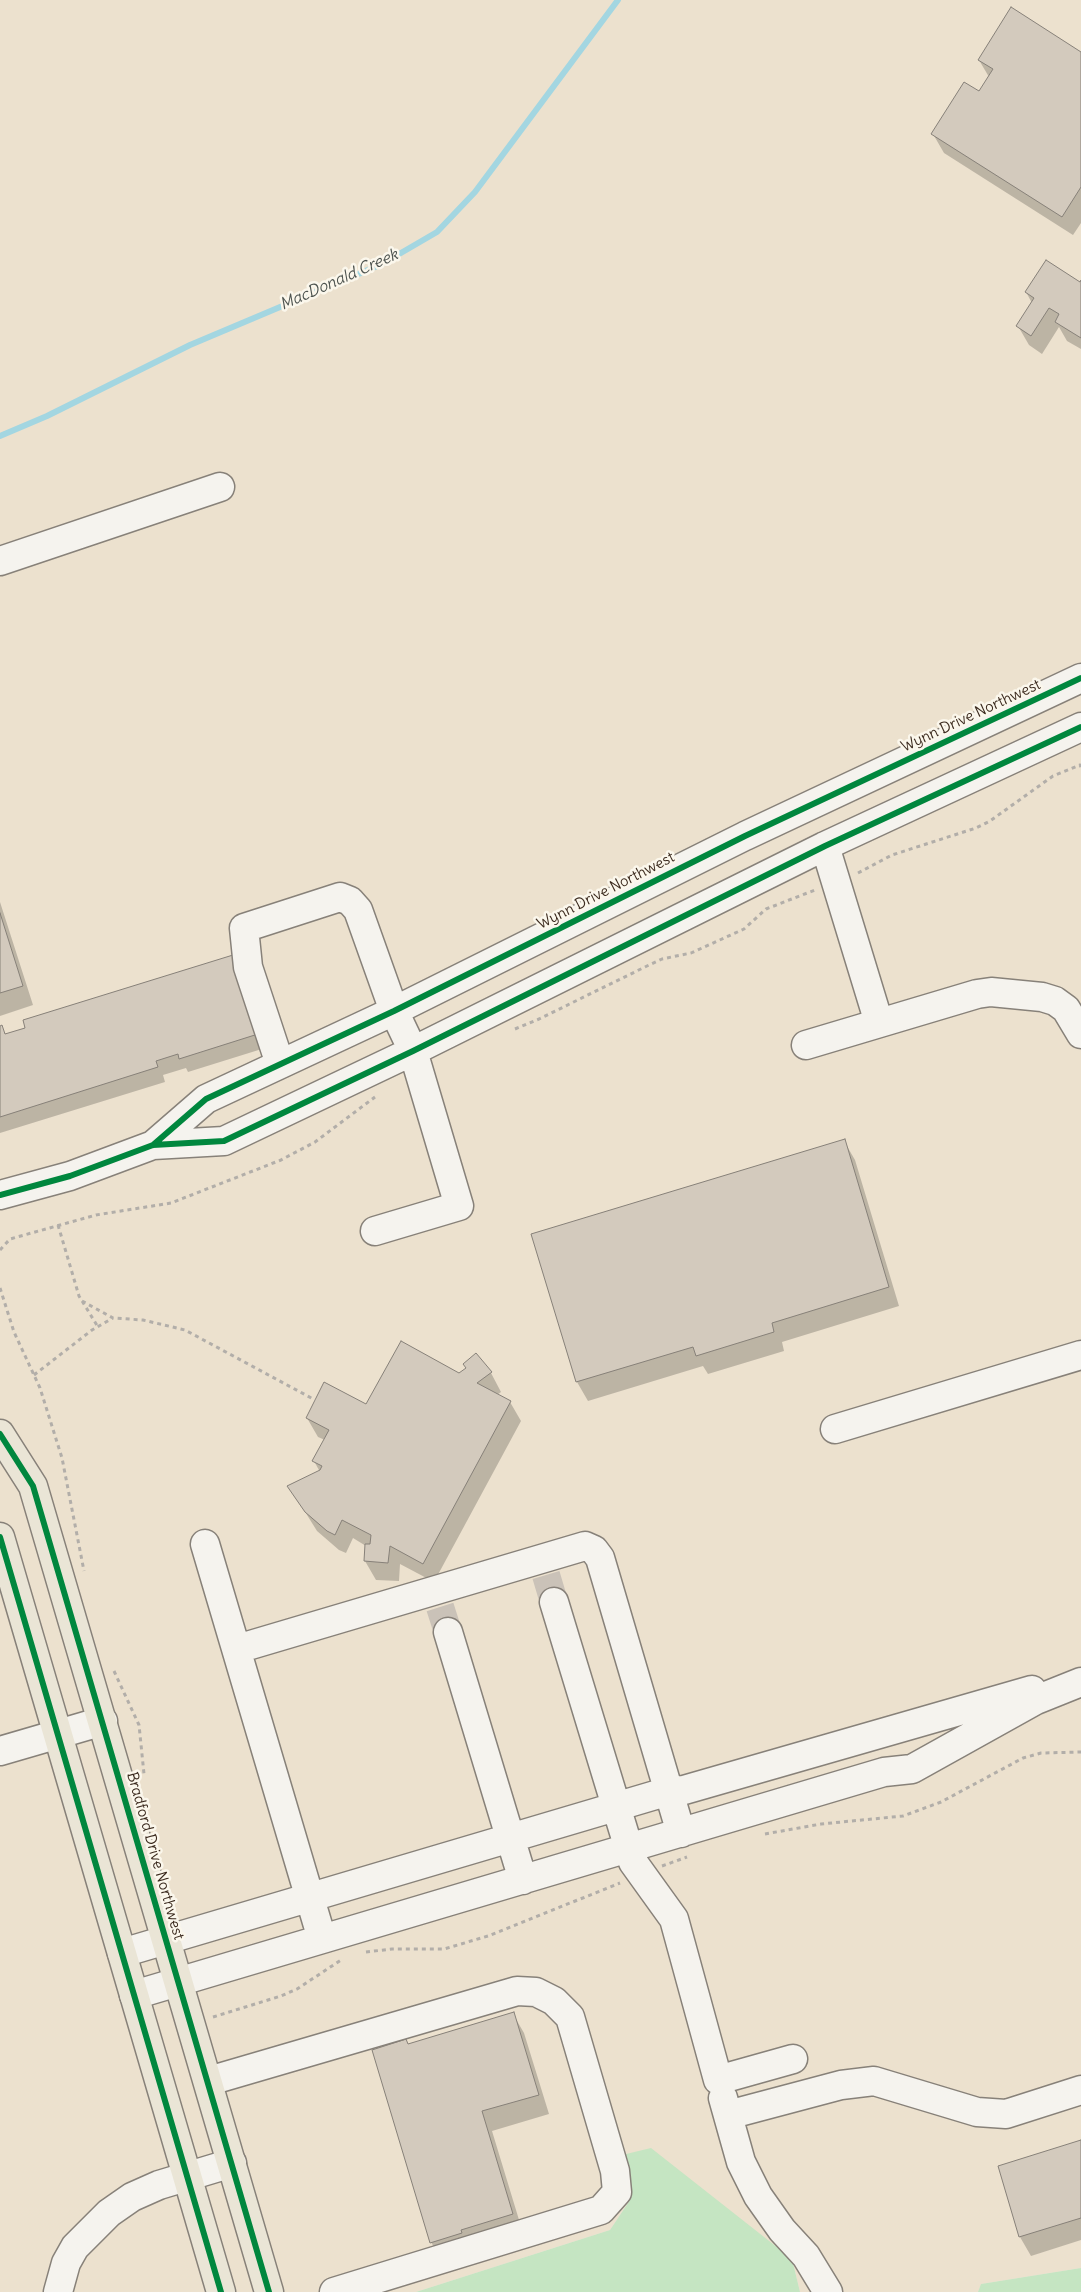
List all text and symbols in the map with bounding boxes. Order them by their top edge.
water label: MacDonald Creek [277,245,401,315]
street label: Wynn Drive Northwest [898,676,1044,756]
street label: Wynn Drive Northwest [534,848,678,934]
street label: Bradford Drive Northwest [122,1770,188,1942]

